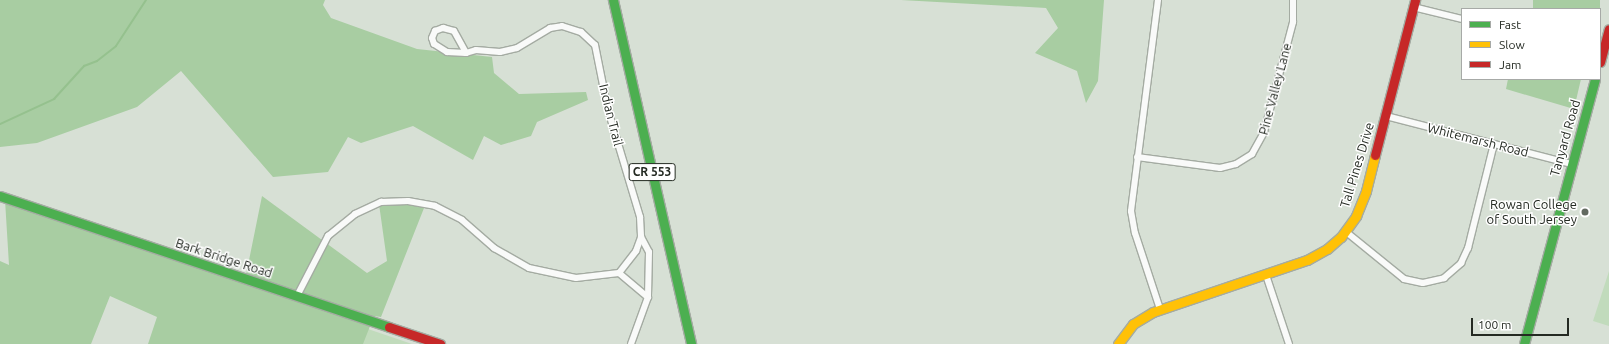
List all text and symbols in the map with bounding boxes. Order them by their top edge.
legend [1461,8,1601,80]
text: Fast [1499,18,1521,31]
text: Slow [1499,38,1525,51]
street label: Pine Valley Lane [1255,41,1295,137]
text: Jam [1499,58,1521,71]
street label: Indian Trail [596,82,626,148]
street label: Tanyard Road [1547,98,1583,178]
street label: Whitemarsh Road [1426,120,1530,160]
street label: Tall Pines Drive [1337,121,1377,209]
road number: CR 553 [628,162,676,182]
place label: Rowan College of South Jersey [1487,197,1577,228]
marker: Rowan College of South Jersey [1580,207,1590,217]
street label: Bark Bridge Road [174,235,274,281]
scale bar [1473,310,1571,336]
text: 100 m [1478,318,1511,331]

